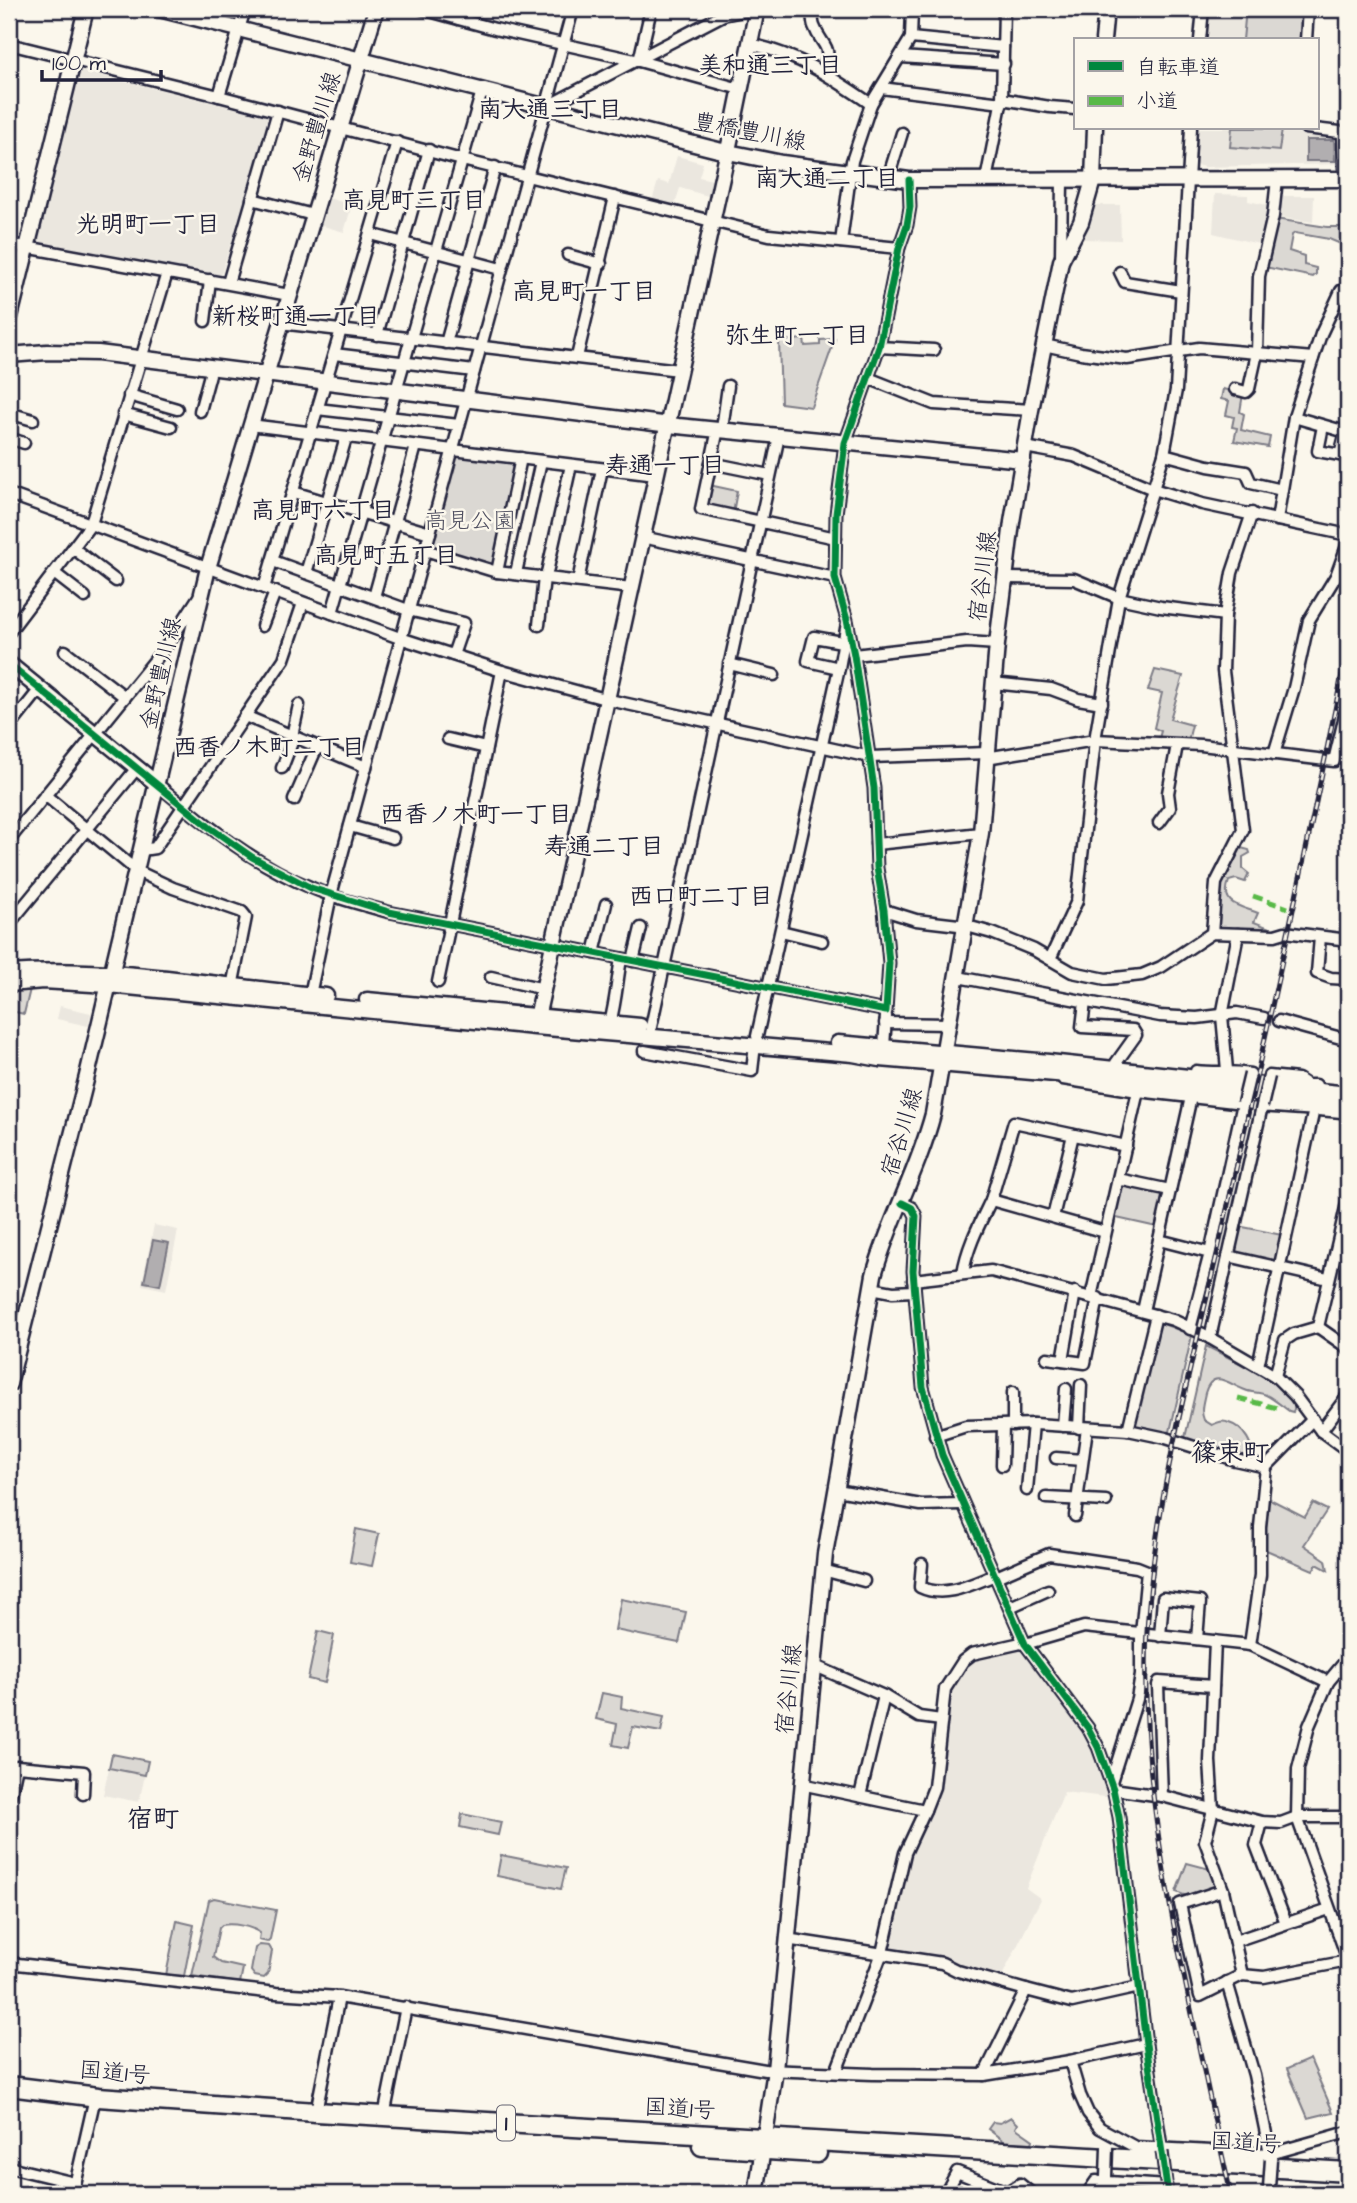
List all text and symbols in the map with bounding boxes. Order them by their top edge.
scale bar [42,38,161,82]
legend [1074,38,1318,130]
text: 100 m [52,49,107,78]
district label: 美和通三丁目 [698,49,842,83]
text: 自転車道 [1136,53,1220,82]
street label: 金野豊川線 [285,68,349,187]
text: 小道 [1136,87,1178,116]
district label: 南大通三丁目 [478,93,622,127]
street label: 豊橋豊川線 [690,105,809,159]
district label: 南大通二丁目 [755,162,899,196]
district label: 高見町三丁目 [342,184,486,218]
district label: 光明町一丁目 [76,208,220,242]
district label: 高見町一丁目 [512,275,656,309]
district label: 新桜町通一丁目 [212,300,380,334]
district label: 弥生町一丁目 [725,319,869,353]
district label: 寿通一丁目 [605,449,725,483]
district label: 高見町六丁目 [251,494,395,528]
park label: 高見公園 [424,505,516,537]
street label: 宿谷川線 [962,529,1004,624]
district label: 高見町五丁目 [314,539,458,573]
street label: 金野豊川線 [132,614,189,733]
district label: 西香ノ木町二丁目 [173,731,365,765]
district label: 西香ノ木町一丁目 [380,798,572,832]
district label: 寿通二丁目 [544,830,664,864]
district label: 西口町二丁目 [629,880,773,914]
street label: 宿谷川線 [873,1084,931,1181]
district label: 篠束町 [1191,1435,1269,1471]
street label: 宿谷川線 [768,1642,810,1737]
district label: 宿町 [127,1801,179,1837]
street label: 国道1号 [78,2054,152,2092]
street label: 国道1号 [643,2091,717,2127]
road number: 1 [497,2106,515,2140]
street label: 国道1号 [1209,2125,1283,2161]

